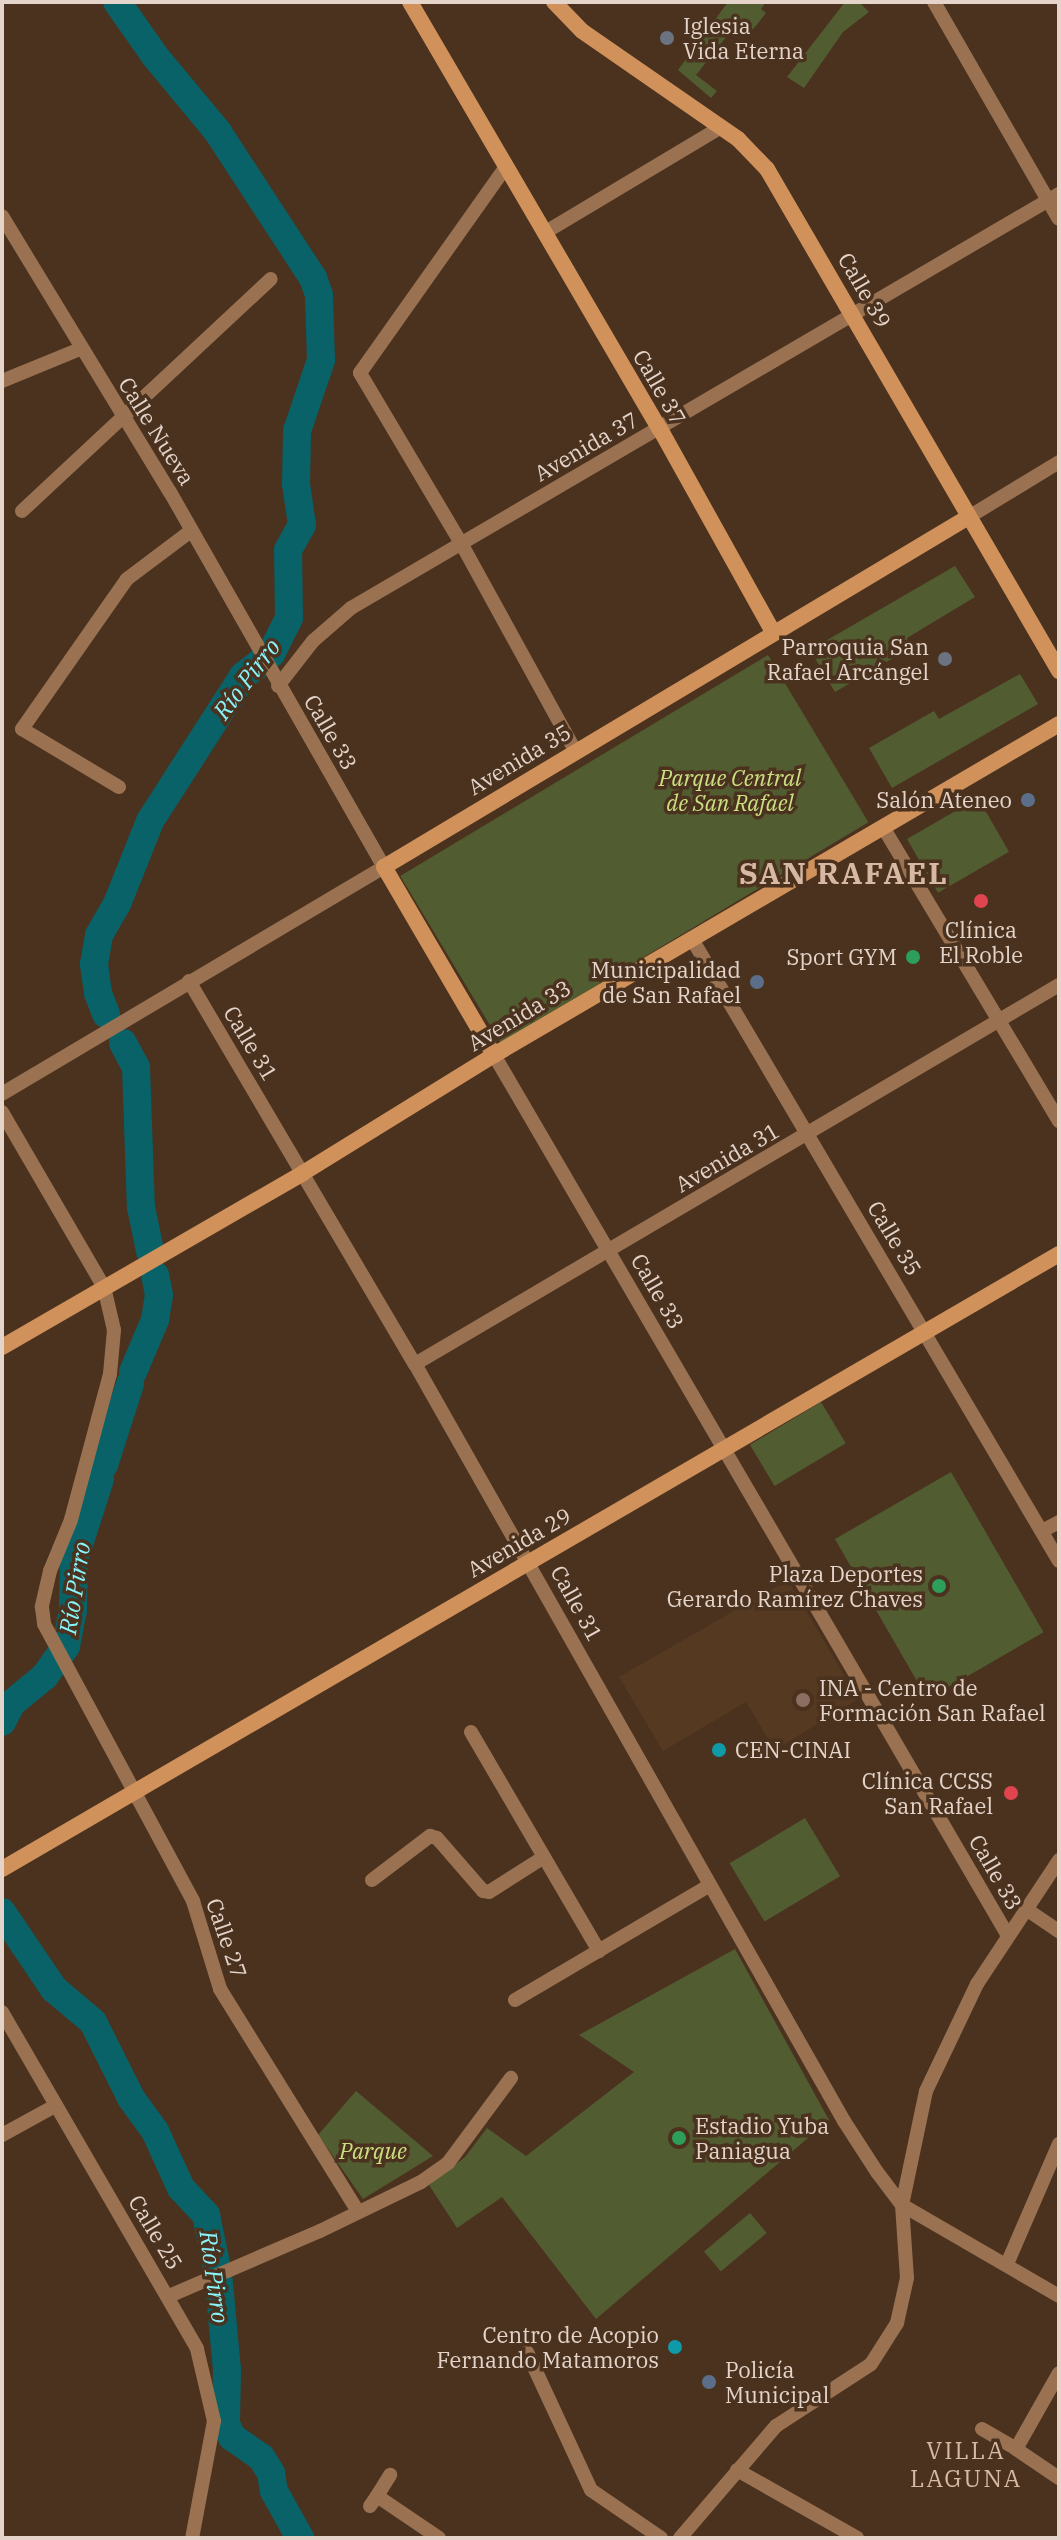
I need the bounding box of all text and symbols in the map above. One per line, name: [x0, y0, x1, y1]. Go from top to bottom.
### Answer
place label: Iglesia Vida Eterna: [683, 12, 804, 64]
marker: Iglesia Vida Eterna: [658, 29, 676, 47]
street label: Calle 39: [833, 248, 897, 332]
street label: Calle 37: [628, 345, 692, 429]
street label: Calle Nueva: [113, 372, 201, 490]
street label: Avenida 37: [529, 406, 643, 486]
water label: Río Pirro: [207, 633, 287, 725]
place label: Parroquia San Rafael Arcángel: [767, 633, 929, 684]
marker: Parroquia San Rafael Arcángel: [936, 650, 954, 668]
street label: Calle 33: [299, 690, 363, 774]
street label: Avenida 35: [463, 718, 575, 800]
park label: Parque Central de San Rafael: [659, 764, 801, 816]
place label: Salón Ateneo: [876, 787, 1012, 813]
marker: Salón Ateneo: [1019, 791, 1037, 809]
district label: SAN RAFAEL: [739, 855, 949, 891]
marker: Clínica El Roble: [970, 890, 992, 912]
place label: Clínica El Roble: [939, 916, 1023, 968]
place label: Sport GYM: [787, 944, 897, 970]
marker: Sport GYM: [904, 948, 922, 966]
place label: Municipalidad de San Rafael: [591, 956, 741, 1008]
marker: Municipalidad de San Rafael: [748, 973, 766, 991]
street label: Avenida 33: [463, 974, 575, 1056]
street label: Calle 31: [218, 1001, 284, 1085]
street label: Avenida 31: [670, 1117, 784, 1197]
street label: Calle 35: [862, 1196, 928, 1280]
street label: Calle 33: [626, 1249, 690, 1333]
street label: Avenida 29: [462, 1502, 576, 1582]
water label: Río Pirro: [53, 1540, 97, 1636]
street label: Calle 31: [545, 1560, 609, 1646]
place label: Plaza Deportes Gerardo Ramírez Chaves: [667, 1560, 923, 1612]
marker: Plaza Deportes Gerardo Ramírez Chaves: [930, 1577, 948, 1595]
place label: INA - Centro de Formación San Rafael: [819, 1674, 1046, 1726]
marker: INA - Centro de Formación San Rafael: [794, 1691, 812, 1709]
place label: CEN-CINAI: [735, 1737, 851, 1763]
marker: CEN-CINAI: [710, 1741, 728, 1759]
place label: Clínica CCSS San Rafael: [862, 1767, 993, 1818]
marker: Clínica CCSS San Rafael: [1000, 1782, 1022, 1804]
street label: Calle 33: [964, 1830, 1028, 1914]
street label: Calle 27: [201, 1895, 253, 1981]
place label: Estadio Yuba Paniagua: [695, 2112, 829, 2164]
marker: Estadio Yuba Paniagua: [670, 2129, 688, 2147]
park label: Parque: [339, 2138, 407, 2164]
street label: Calle 25: [123, 2190, 189, 2274]
water label: Río Pirro: [193, 2229, 235, 2325]
place label: Centro de Acopio Fernando Matamoros: [437, 2321, 659, 2372]
marker: Centro de Acopio Fernando Matamoros: [666, 2338, 684, 2356]
place label: Policía Municipal: [725, 2356, 829, 2408]
marker: Policía Municipal: [700, 2373, 718, 2391]
district label: VILLA LAGUNA: [910, 2437, 1022, 2493]

